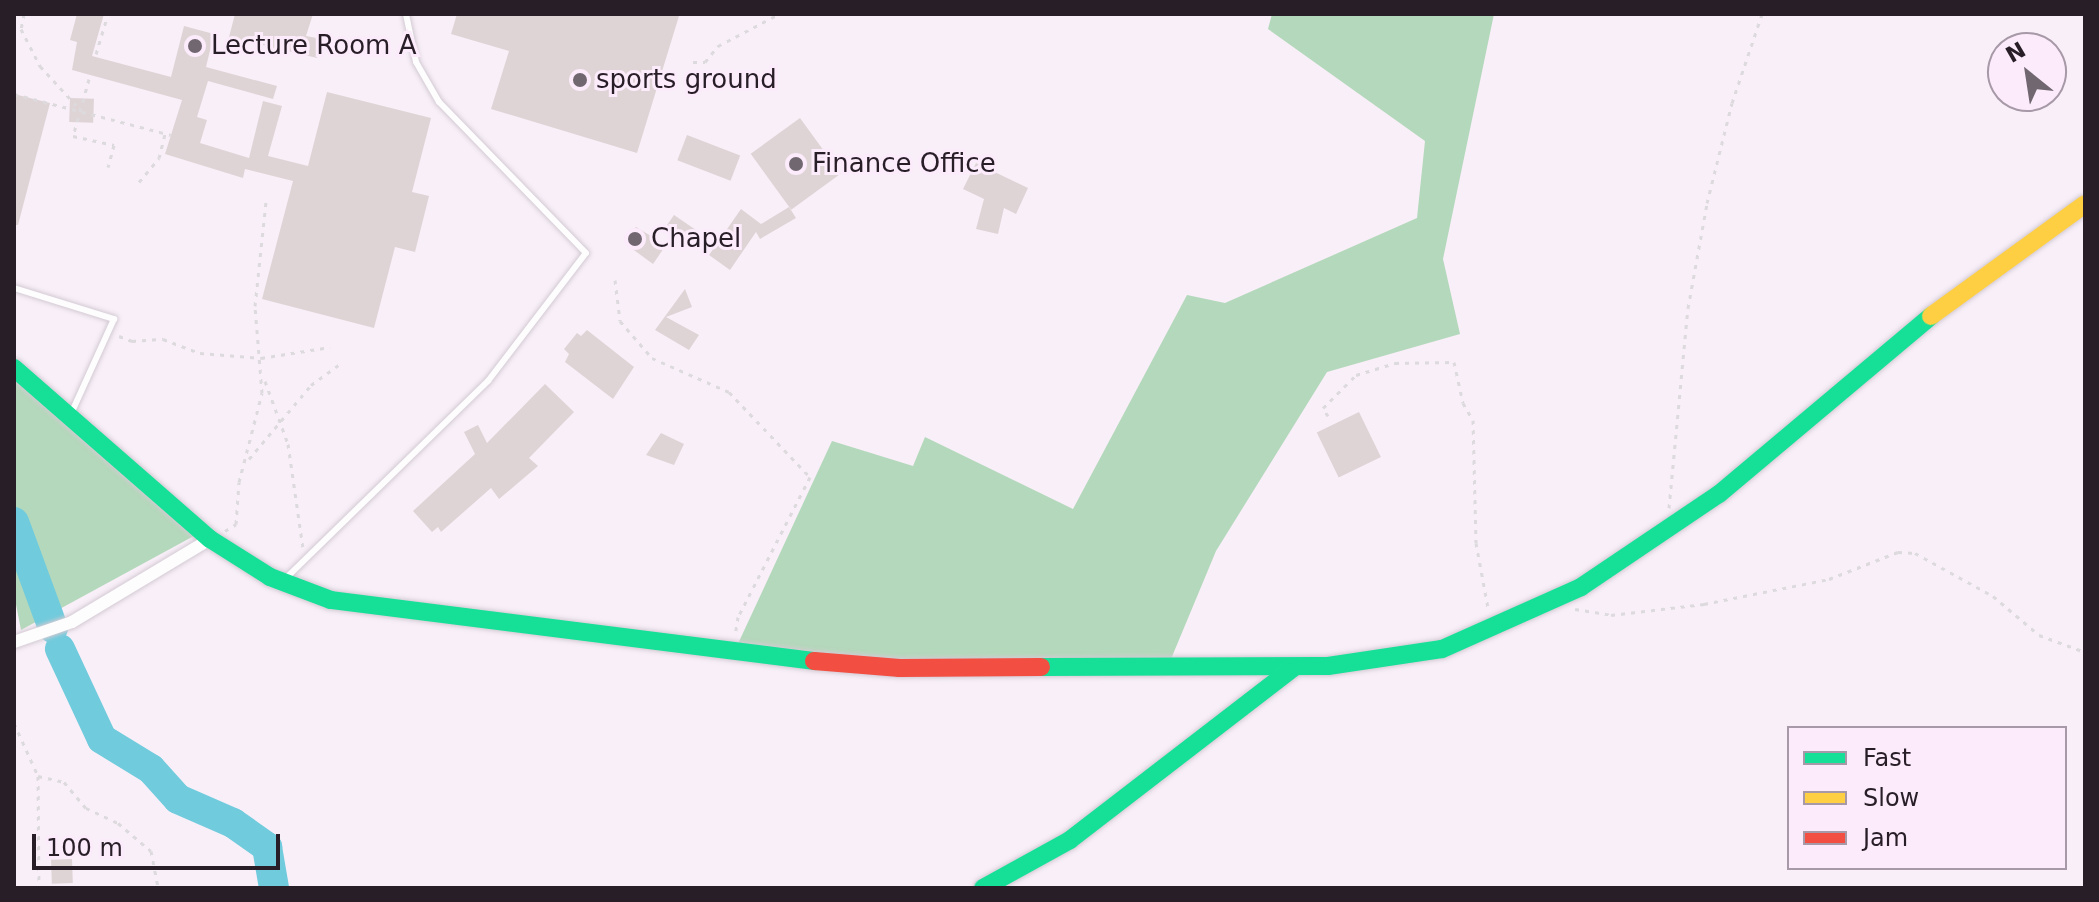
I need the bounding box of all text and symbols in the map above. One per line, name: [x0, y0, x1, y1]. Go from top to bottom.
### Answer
place label: Lecture Room A: [211, 30, 416, 62]
north arrow: [1987, 32, 2067, 112]
marker: Lecture Room A: [186, 37, 204, 55]
text: N: [2002, 37, 2030, 68]
place label: sports ground: [596, 64, 777, 96]
marker: sports ground: [571, 71, 589, 89]
place label: Finance Office: [812, 148, 996, 180]
marker: Finance Office: [787, 155, 805, 173]
place label: Chapel: [651, 223, 741, 255]
marker: Chapel: [626, 230, 644, 248]
legend: [1787, 726, 2067, 870]
text: Fast: [1863, 744, 1911, 772]
text: Slow: [1863, 784, 1919, 812]
scale bar: [36, 818, 284, 868]
text: Jam: [1863, 824, 1908, 852]
text: 100 m: [46, 834, 123, 862]

